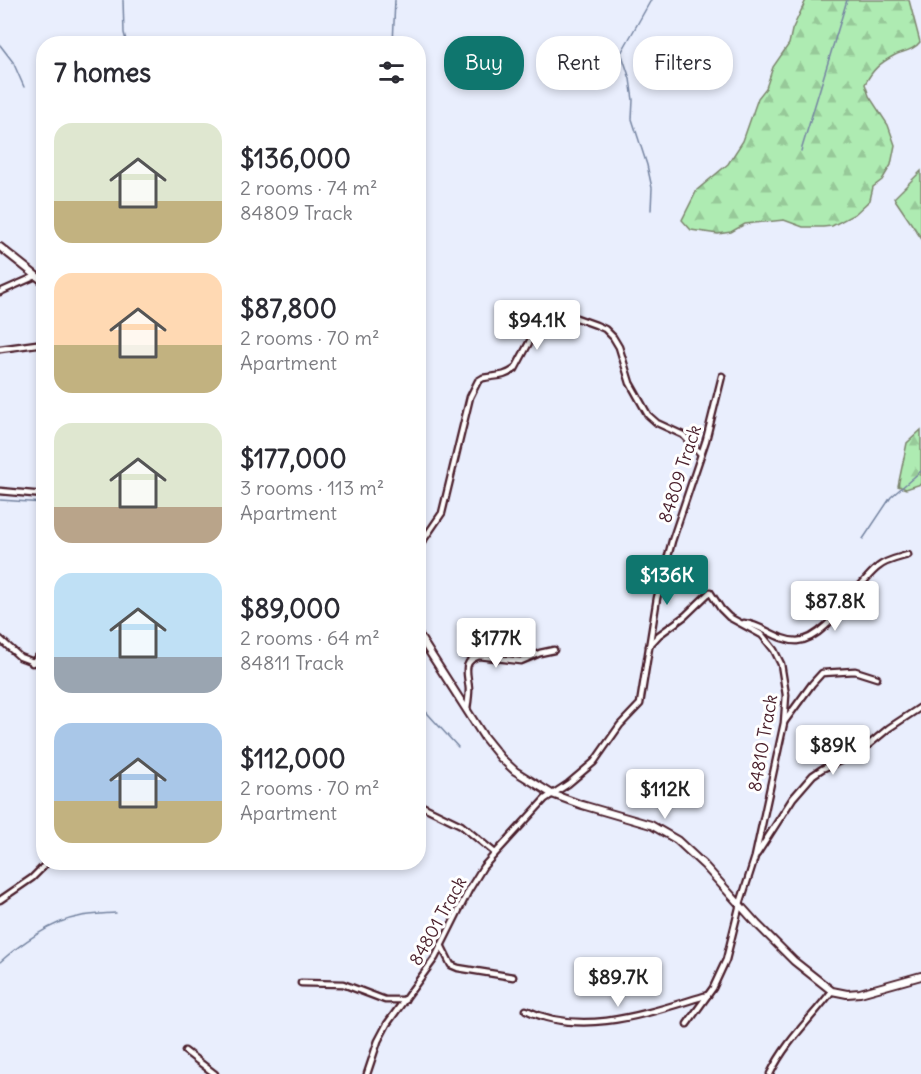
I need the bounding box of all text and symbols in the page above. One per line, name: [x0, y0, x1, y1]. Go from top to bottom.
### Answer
chip: Buy: [444, 36, 524, 90]
chip: Rent: [536, 36, 621, 90]
chip: Filters: [633, 36, 733, 90]
text: 7 homes: [54, 56, 151, 89]
icon: filters: [375, 56, 408, 89]
text: $136,000: [240, 142, 351, 175]
icon: home: [102, 147, 174, 219]
text: 2 rooms · 74 m²: [240, 175, 377, 200]
text: 84809 Track: [240, 200, 353, 225]
text: $87,800: [240, 292, 337, 325]
icon: home: [102, 297, 174, 369]
pin: $94.1K: [488, 300, 586, 351]
text: $94.1K: [508, 307, 566, 332]
text: 2 rooms · 70 m²: [240, 325, 380, 350]
text: Apartment: [240, 350, 337, 375]
street label: 84809 Track: [653, 422, 706, 526]
text: $177,000: [240, 442, 347, 475]
icon: home: [102, 447, 174, 519]
text: 3 rooms · 113 m²: [240, 475, 384, 500]
text: Apartment: [240, 500, 337, 525]
pin: $136K: [625, 555, 709, 606]
text: $136K: [640, 562, 694, 587]
pin: $87.8K: [786, 581, 884, 632]
text: $87.8K: [805, 588, 865, 613]
text: $89,000: [240, 592, 341, 625]
icon: home: [102, 597, 174, 669]
pin: $177K: [454, 618, 538, 669]
text: 2 rooms · 64 m²: [240, 625, 380, 650]
text: $177K: [471, 625, 521, 650]
text: 84811 Track: [240, 650, 344, 675]
street label: 84810 Track: [743, 693, 782, 793]
pin: $89K: [797, 725, 869, 776]
text: $89K: [810, 732, 856, 757]
text: $112,000: [240, 742, 346, 775]
icon: home: [102, 747, 174, 819]
pin: $112K: [623, 769, 707, 820]
text: 2 rooms · 70 m²: [240, 775, 380, 800]
text: $112K: [640, 776, 690, 801]
text: Apartment: [240, 800, 337, 825]
street label: 84801 Track: [404, 872, 471, 969]
pin: $89.7K: [569, 957, 667, 1008]
text: $89.7K: [588, 964, 648, 989]

